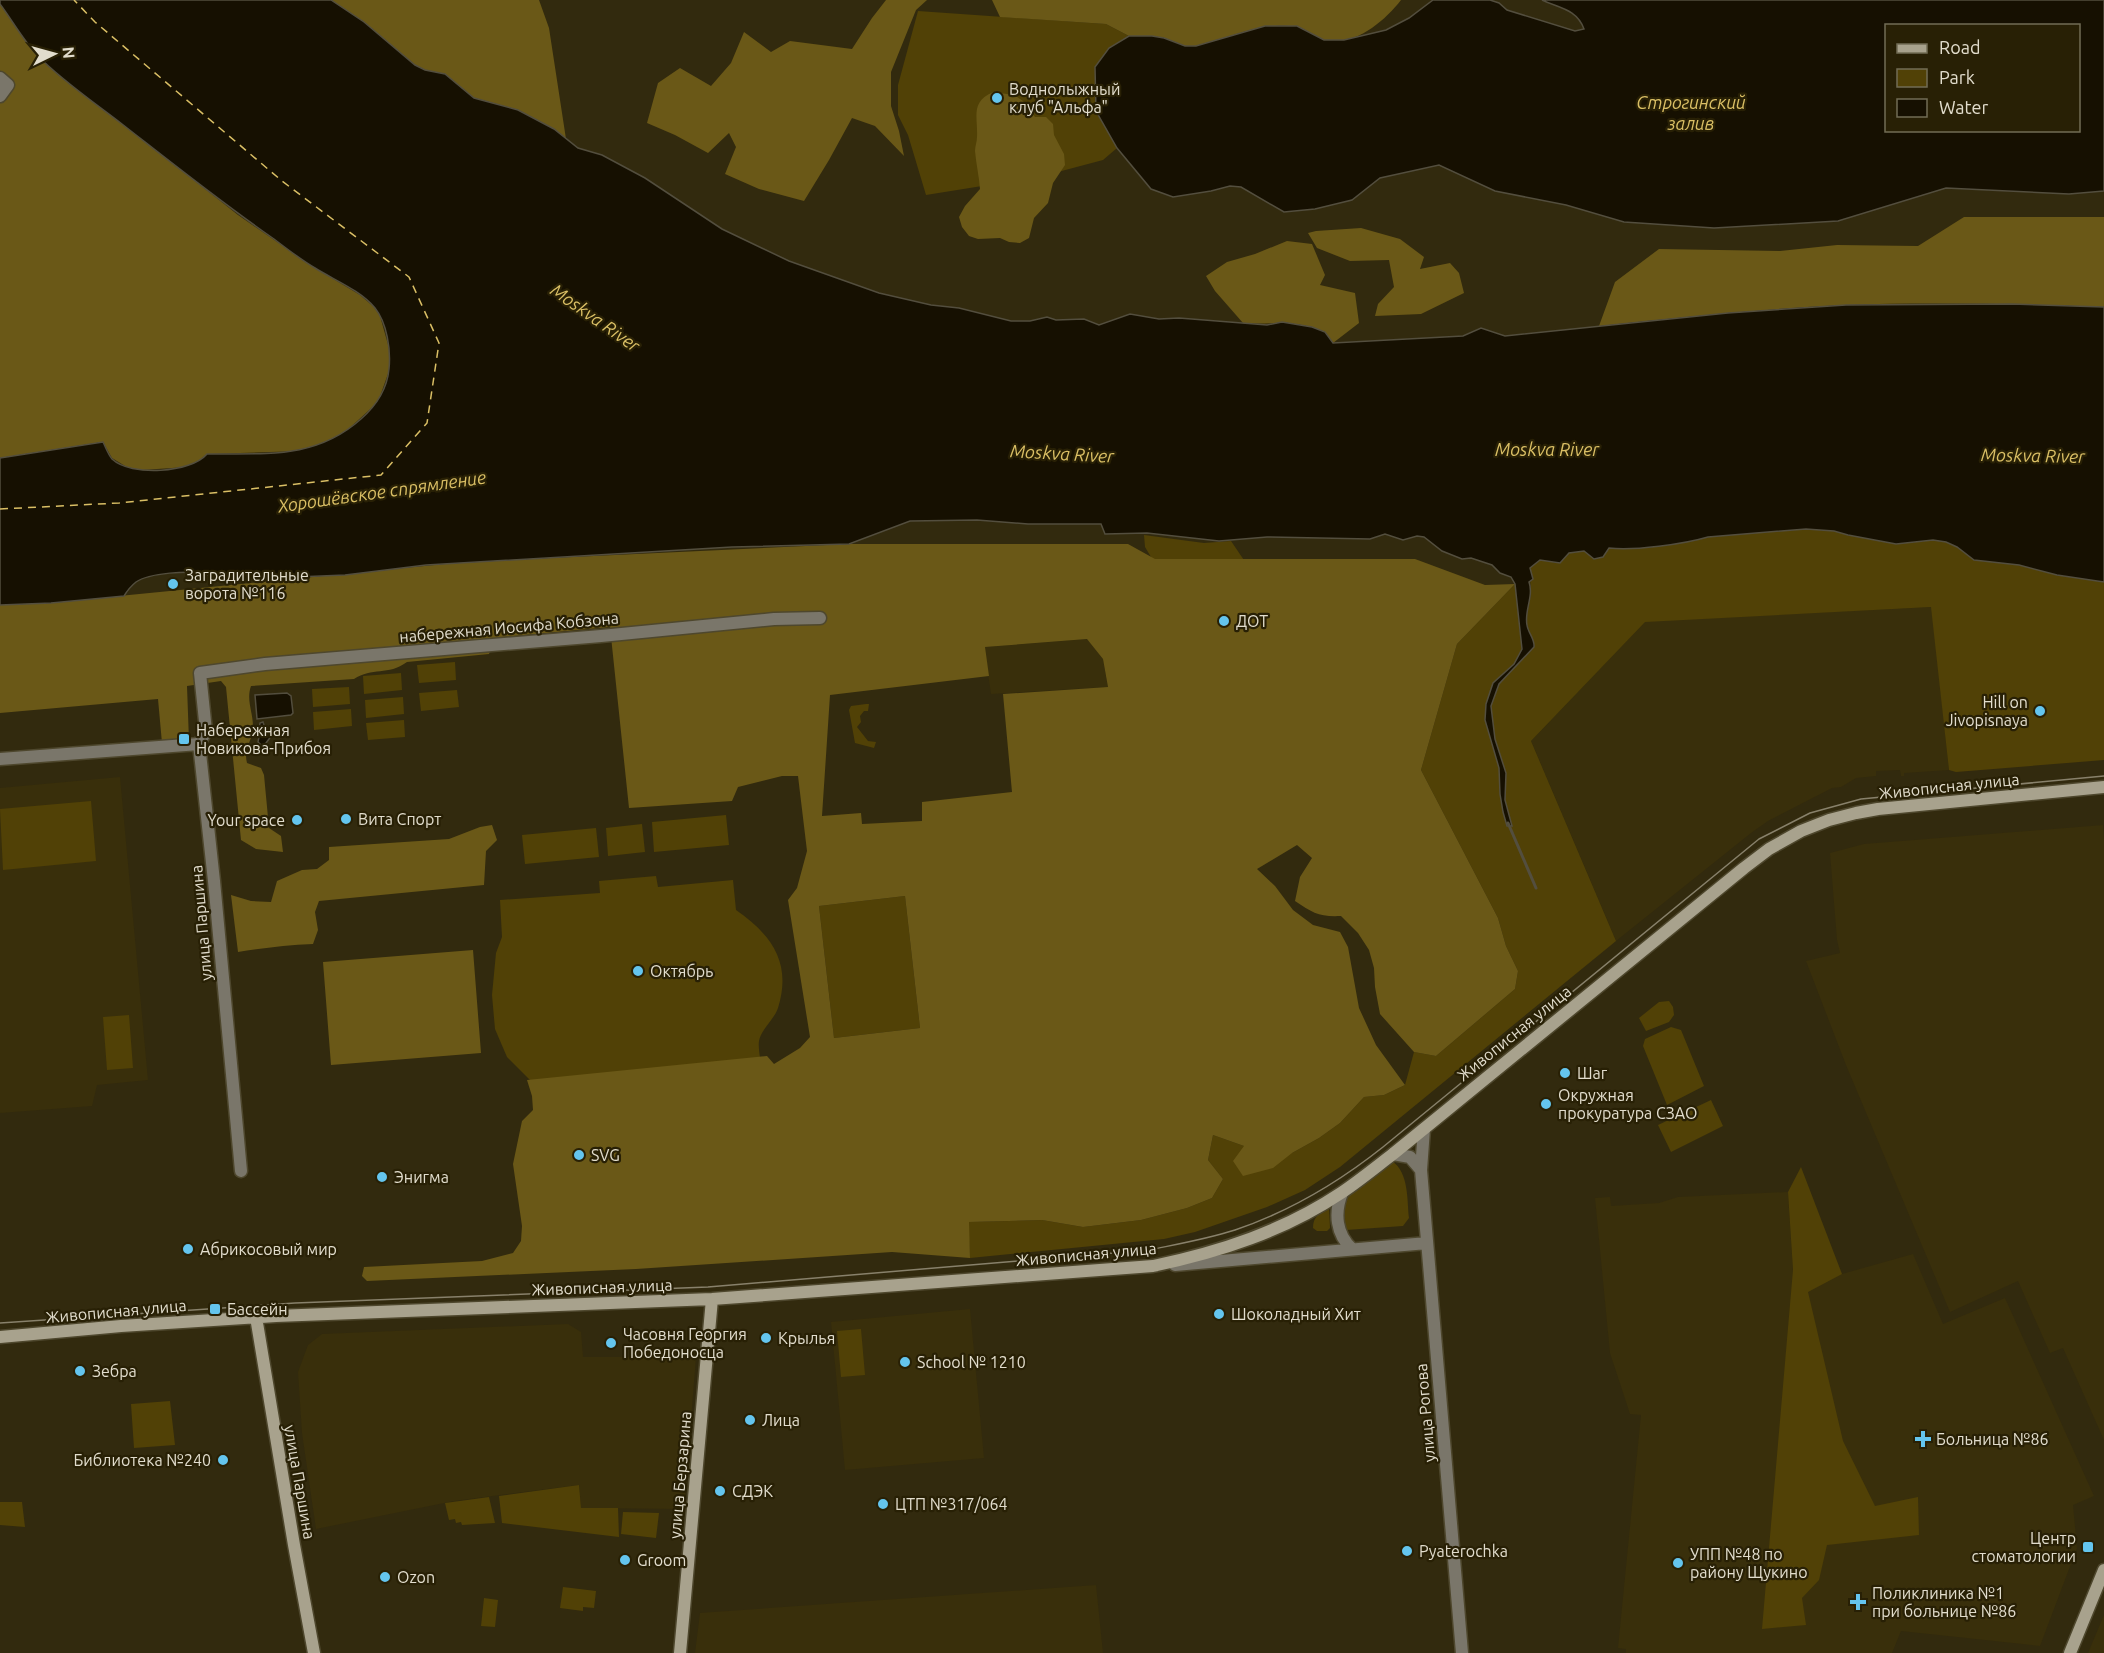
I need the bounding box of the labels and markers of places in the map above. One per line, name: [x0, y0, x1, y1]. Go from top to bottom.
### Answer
place label: Воднолыжный клуб "Альфа": [1009, 80, 1120, 116]
marker: Воднолыжный клуб "Альфа": [990, 91, 1004, 105]
place label: Заградительные ворота №116: [185, 566, 309, 602]
marker: Заградительные ворота №116: [166, 577, 180, 591]
place label: ДОТ: [1236, 612, 1268, 630]
marker: ДОТ: [1217, 614, 1231, 628]
place label: Hill on Jivopisnaya: [1946, 693, 2028, 729]
marker: Hill on Jivopisnaya: [2033, 704, 2047, 718]
place label: Набережная Новикова-Прибоя: [196, 721, 331, 757]
marker: Набережная Новикова-Прибоя: [177, 732, 191, 746]
place label: Вита Спорт: [358, 810, 441, 828]
place label: Your space: [207, 811, 285, 829]
marker: Вита Спорт: [339, 812, 353, 826]
marker: Your space: [290, 813, 304, 827]
place label: Октябрь: [650, 962, 713, 980]
marker: Октябрь: [631, 964, 645, 978]
place label: Шаг: [1577, 1064, 1608, 1082]
marker: Шаг: [1558, 1066, 1572, 1080]
place label: Окружная прокуратура СЗАО: [1558, 1086, 1697, 1122]
marker: Окружная прокуратура СЗАО: [1539, 1097, 1553, 1111]
place label: SVG: [591, 1146, 620, 1164]
marker: SVG: [572, 1148, 586, 1162]
place label: Энигма: [394, 1168, 449, 1186]
marker: Энигма: [375, 1170, 389, 1184]
place label: Абрикосовый мир: [200, 1240, 337, 1258]
marker: Абрикосовый мир: [181, 1242, 195, 1256]
place label: Бассейн: [227, 1300, 288, 1318]
marker: Бассейн: [208, 1302, 222, 1316]
place label: Шоколадный Хит: [1231, 1305, 1361, 1323]
marker: Шоколадный Хит: [1212, 1307, 1226, 1321]
place label: Часовня Георгия Победоносца: [623, 1325, 747, 1361]
place label: Крылья: [778, 1329, 835, 1347]
marker: Крылья: [759, 1331, 773, 1345]
marker: Часовня Георгия Победоносца: [604, 1336, 618, 1350]
place label: School № 1210: [917, 1353, 1026, 1371]
marker: School № 1210: [898, 1355, 912, 1369]
place label: Зебра: [92, 1362, 137, 1380]
marker: Зебра: [73, 1364, 87, 1378]
place label: Лица: [762, 1411, 800, 1429]
marker: Лица: [743, 1413, 757, 1427]
marker: Больница №86: [1914, 1430, 1932, 1448]
place label: Больница №86: [1936, 1430, 2049, 1448]
place label: Библиотека №240: [73, 1451, 211, 1469]
marker: Библиотека №240: [216, 1453, 230, 1467]
place label: СДЭК: [732, 1482, 773, 1500]
marker: СДЭК: [713, 1484, 727, 1498]
place label: ЦТП №317/064: [895, 1495, 1007, 1513]
marker: ЦТП №317/064: [876, 1497, 890, 1511]
place label: Центр стоматологии: [1971, 1529, 2076, 1565]
marker: Центр стоматологии: [2081, 1540, 2095, 1554]
place label: Pyaterochka: [1419, 1542, 1508, 1560]
marker: Pyaterochka: [1400, 1544, 1414, 1558]
place label: УПП №48 по району Щукино: [1690, 1545, 1808, 1581]
place label: Groom: [637, 1551, 686, 1569]
marker: Groom: [618, 1553, 632, 1567]
marker: УПП №48 по району Щукино: [1671, 1556, 1685, 1570]
place label: Ozon: [397, 1568, 435, 1586]
marker: Ozon: [378, 1570, 392, 1584]
place label: Поликлиника №1 при больнице №86: [1872, 1584, 2016, 1620]
marker: Поликлиника №1 при больнице №86: [1849, 1593, 1867, 1611]

